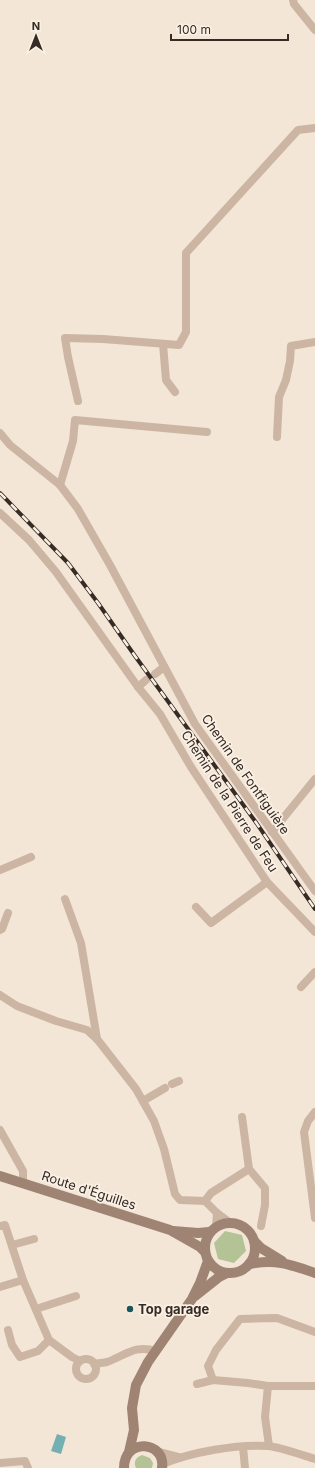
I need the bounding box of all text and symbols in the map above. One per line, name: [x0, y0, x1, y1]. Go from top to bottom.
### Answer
north arrow: [16, 16, 56, 56]
scale bar: [171, 16, 288, 42]
text: N: [32, 19, 40, 33]
text: 100 m: [177, 22, 211, 37]
street label: Chemin de Fontfiguière: [198, 711, 294, 837]
street label: Chemin de la Pierre de Feu: [178, 727, 282, 875]
street label: Route d'Éguilles: [40, 1167, 138, 1213]
place label: Top garage: [138, 1301, 210, 1317]
marker: Top garage: [125, 1304, 135, 1314]

